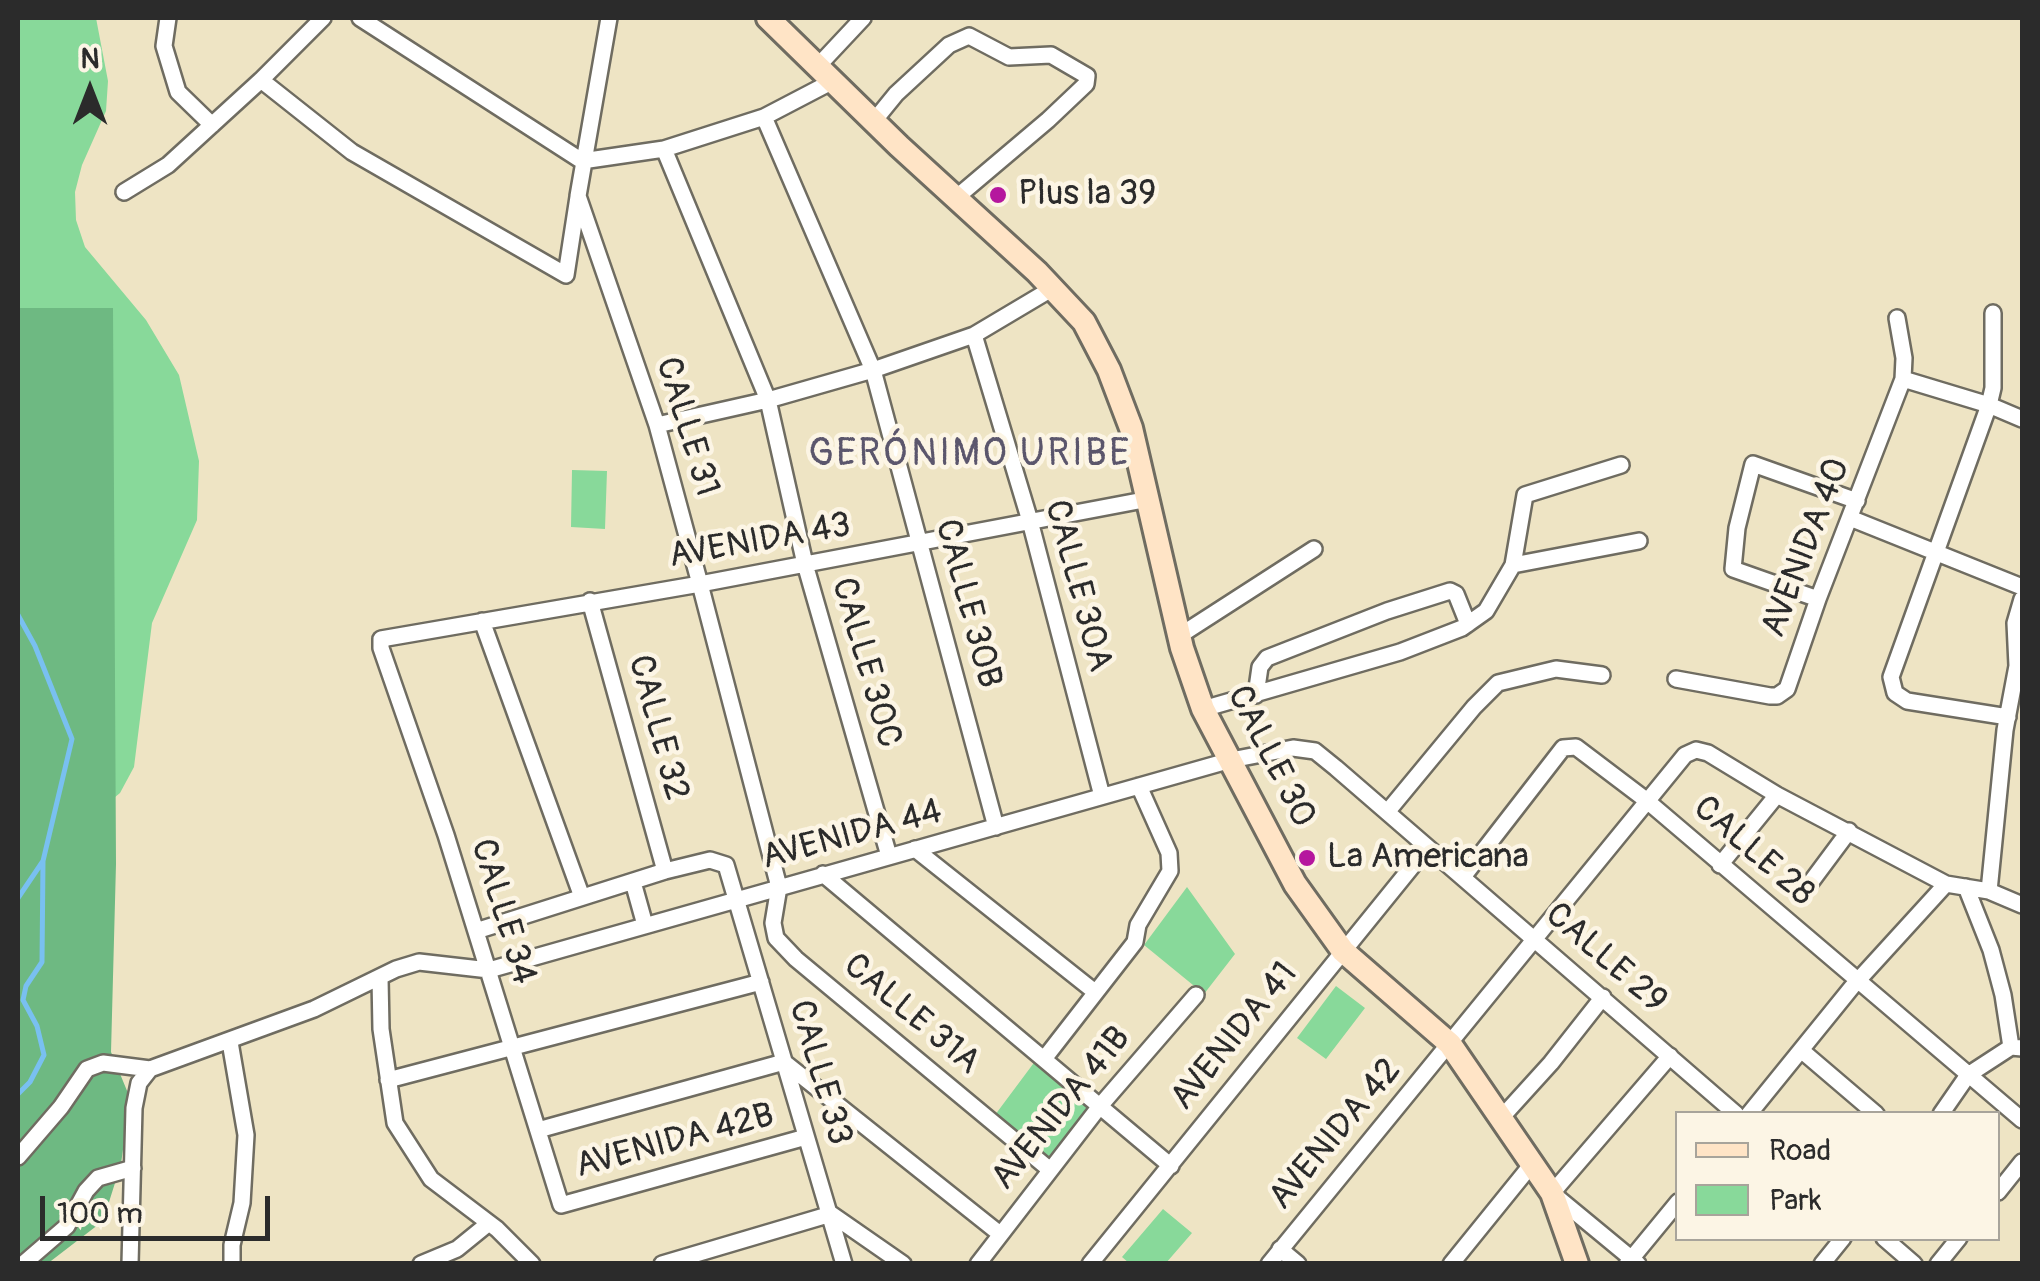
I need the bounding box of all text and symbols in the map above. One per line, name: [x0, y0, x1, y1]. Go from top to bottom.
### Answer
north arrow: [40, 40, 140, 140]
text: N: [81, 42, 99, 77]
place label: Plus la 39: [1018, 174, 1156, 216]
marker: Plus la 39: [987, 184, 1009, 206]
street label: CALLE 31: [645, 353, 727, 501]
district label: GERÓNIMO URIBE: [809, 432, 1131, 478]
street label: AVENIDA 40: [1754, 453, 1860, 643]
street label: CALLE 30A: [1034, 496, 1120, 676]
street label: AVENIDA 43: [666, 505, 854, 579]
street label: CALLE 30B: [924, 515, 1010, 693]
street label: CALLE 30C: [821, 573, 909, 753]
street label: CALLE 32: [617, 651, 697, 805]
street label: CALLE 30: [1217, 679, 1323, 835]
street label: CALLE 28: [1684, 788, 1822, 916]
street label: AVENIDA 44: [757, 792, 947, 880]
street label: CALLE 34: [460, 834, 544, 990]
place label: La Americana: [1327, 837, 1529, 879]
marker: La Americana: [1296, 847, 1318, 869]
street label: CALLE 29: [1536, 895, 1674, 1023]
street label: CALLE 31A: [834, 946, 988, 1084]
street label: AVENIDA 41: [1163, 955, 1307, 1119]
street label: CALLE 33: [778, 996, 860, 1150]
street label: AVENIDA 41B: [983, 1019, 1141, 1199]
street label: AVENIDA 42: [1261, 1051, 1411, 1219]
street label: AVENIDA 42B: [571, 1095, 779, 1189]
legend: [1675, 1111, 2000, 1241]
text: Road: [1769, 1132, 1831, 1169]
scale bar: [45, 1176, 275, 1238]
text: Park: [1769, 1182, 1822, 1219]
text: 100 m: [57, 1195, 143, 1232]

